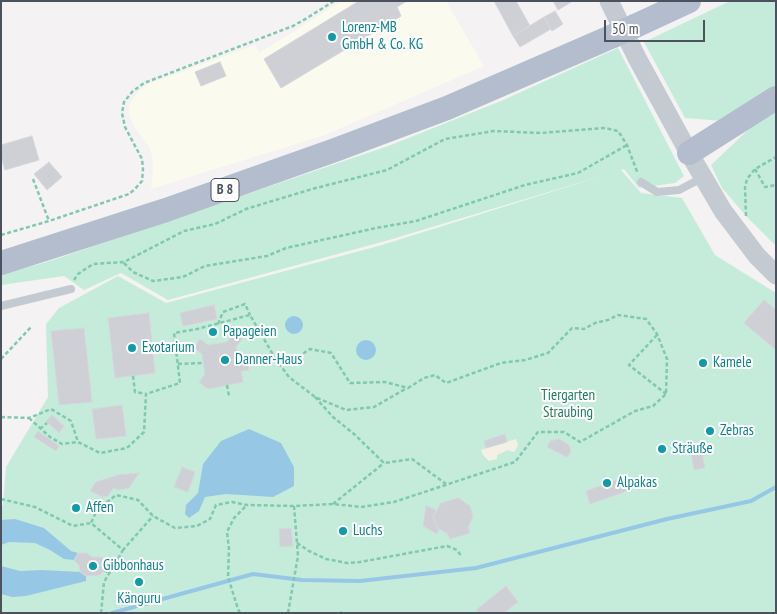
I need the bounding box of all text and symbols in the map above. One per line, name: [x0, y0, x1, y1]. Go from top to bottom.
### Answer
scale bar: [607, 10, 708, 42]
place label: Lorenz-MB GmbH & Co. KG: [342, 19, 423, 54]
text: 50 m: [612, 19, 638, 38]
marker: Lorenz-MB GmbH & Co. KG: [326, 31, 338, 43]
road number: B 8: [211, 178, 239, 202]
place label: Papageien: [223, 323, 277, 341]
marker: Papageien: [207, 326, 219, 338]
place label: Exotarium: [142, 339, 195, 357]
marker: Exotarium: [126, 342, 138, 354]
place label: Danner-Haus: [235, 351, 302, 369]
marker: Danner-Haus: [219, 354, 231, 366]
place label: Kamele: [713, 354, 752, 372]
marker: Kamele: [697, 357, 709, 369]
park label: Tiergarten Straubing: [541, 387, 595, 422]
place label: Zebras: [720, 422, 754, 440]
marker: Zebras: [704, 425, 716, 437]
place label: Sträuße: [672, 440, 713, 458]
marker: Sträuße: [656, 443, 668, 455]
place label: Alpakas: [617, 474, 657, 492]
marker: Alpakas: [601, 477, 613, 489]
place label: Affen: [86, 499, 113, 517]
marker: Affen: [70, 502, 82, 514]
place label: Luchs: [353, 522, 383, 540]
marker: Luchs: [337, 525, 349, 537]
place label: Gibbonhaus: [103, 557, 164, 575]
marker: Gibbonhaus: [87, 560, 99, 572]
marker: Känguru: [133, 576, 145, 588]
place label: Känguru: [117, 590, 161, 608]

